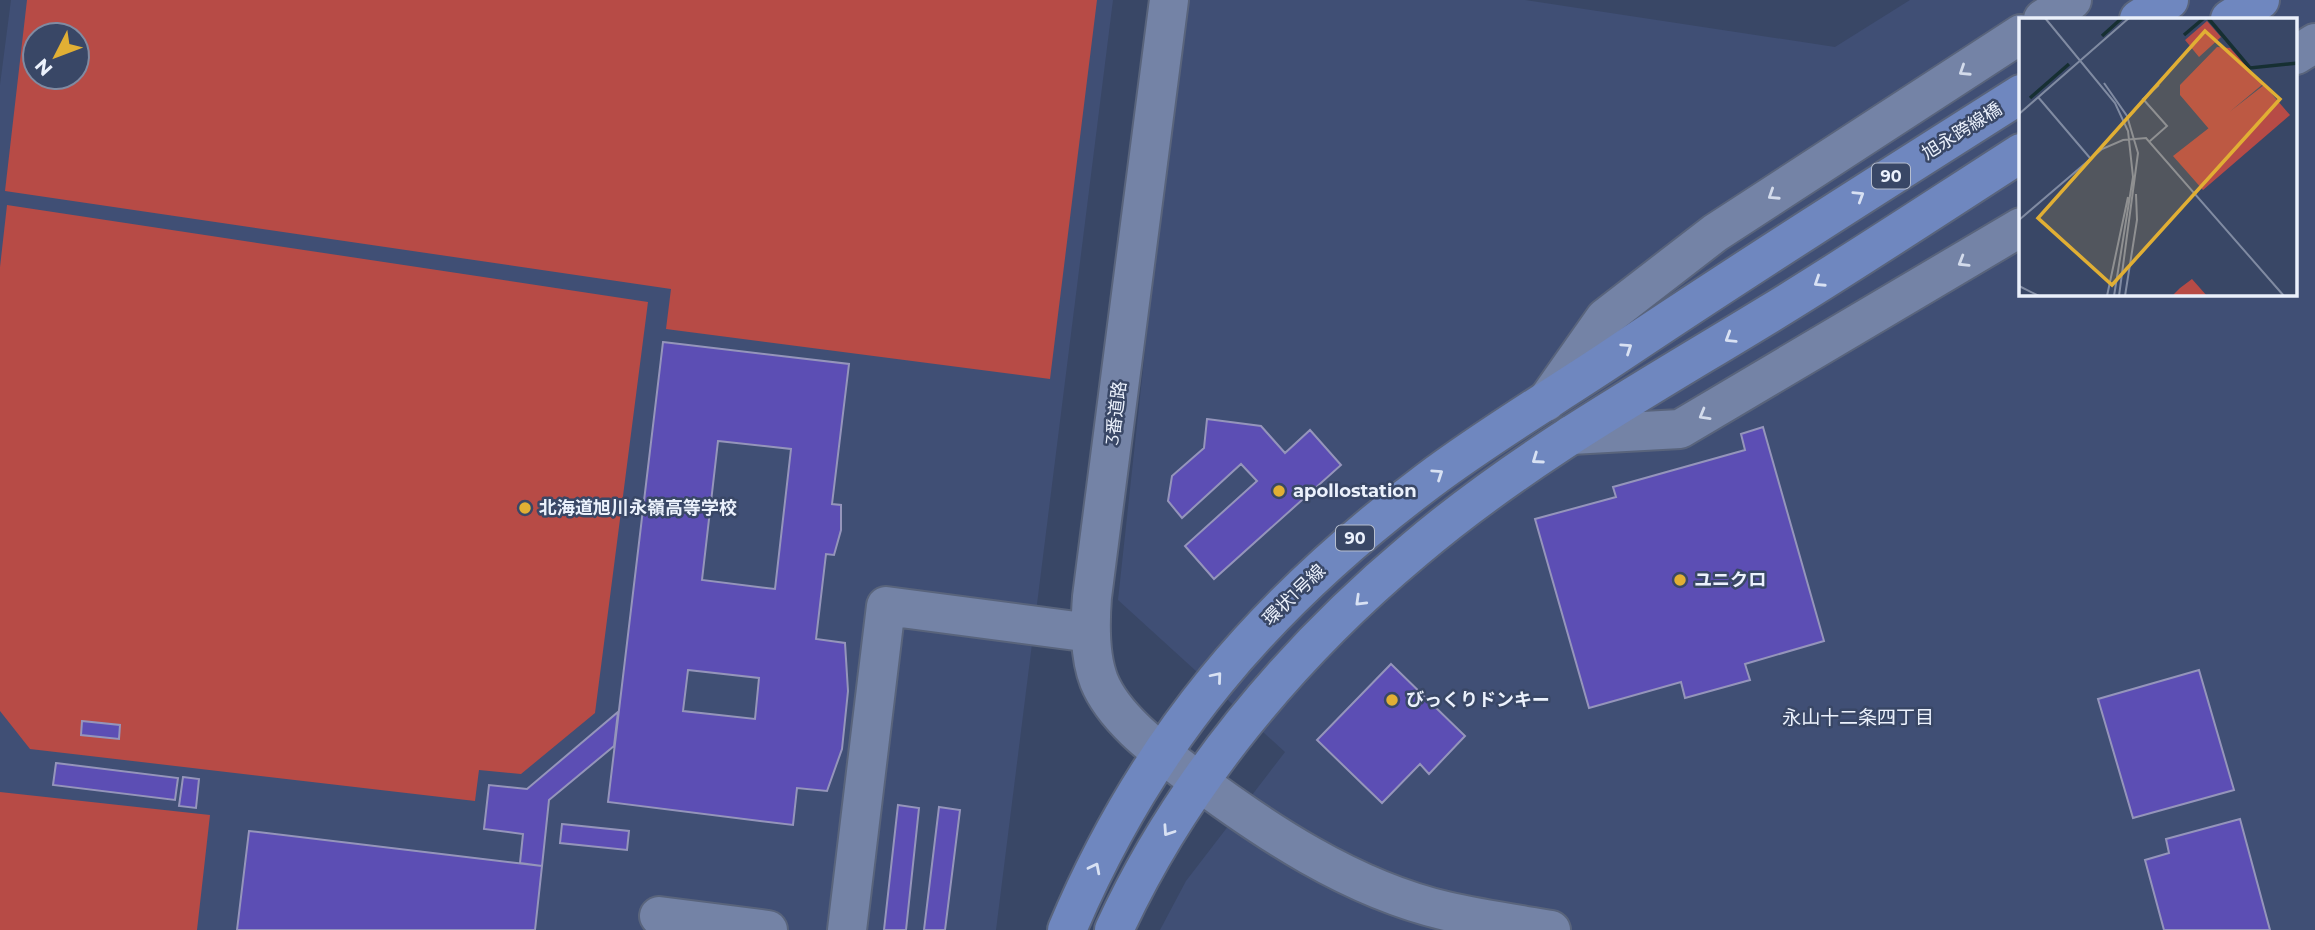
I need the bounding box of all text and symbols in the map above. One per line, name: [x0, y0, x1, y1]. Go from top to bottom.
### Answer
inset map: [2019, 18, 2298, 296]
north arrow: [21, 21, 91, 91]
text: N: [30, 54, 57, 80]
one-way arrow: [1959, 63, 1972, 75]
street label: 旭永跨線橋: [1918, 98, 2006, 164]
road number: 90: [1872, 164, 1910, 188]
one-way arrow: [1768, 187, 1781, 200]
one-way arrow: [1852, 192, 1865, 205]
one-way arrow: [1957, 254, 1970, 267]
one-way arrow: [1814, 274, 1827, 287]
one-way arrow: [1724, 330, 1737, 343]
one-way arrow: [1620, 343, 1633, 356]
street label: 3番道路: [1101, 380, 1131, 446]
one-way arrow: [1698, 407, 1711, 420]
one-way arrow: [1532, 451, 1545, 463]
one-way arrow: [1430, 470, 1443, 482]
place label: apollostation: [1293, 480, 1417, 502]
marker: apollostation: [1271, 483, 1287, 499]
place label: 北海道旭川永嶺高等学校: [539, 497, 737, 519]
marker: 北海道旭川永嶺高等学校: [517, 500, 533, 516]
road number: 90: [1336, 526, 1374, 551]
street label: 環状1号線: [1258, 560, 1330, 630]
place label: ユニクロ: [1694, 569, 1766, 591]
marker: ユニクロ: [1672, 572, 1688, 588]
one-way arrow: [1355, 592, 1368, 605]
one-way arrow: [1209, 672, 1221, 685]
place label: びっくりドンキー: [1406, 689, 1550, 711]
marker: びっくりドンキー: [1384, 692, 1400, 708]
district label: 永山十二条四丁目: [1782, 706, 1934, 729]
one-way arrow: [1163, 824, 1176, 837]
one-way arrow: [1087, 863, 1101, 875]

